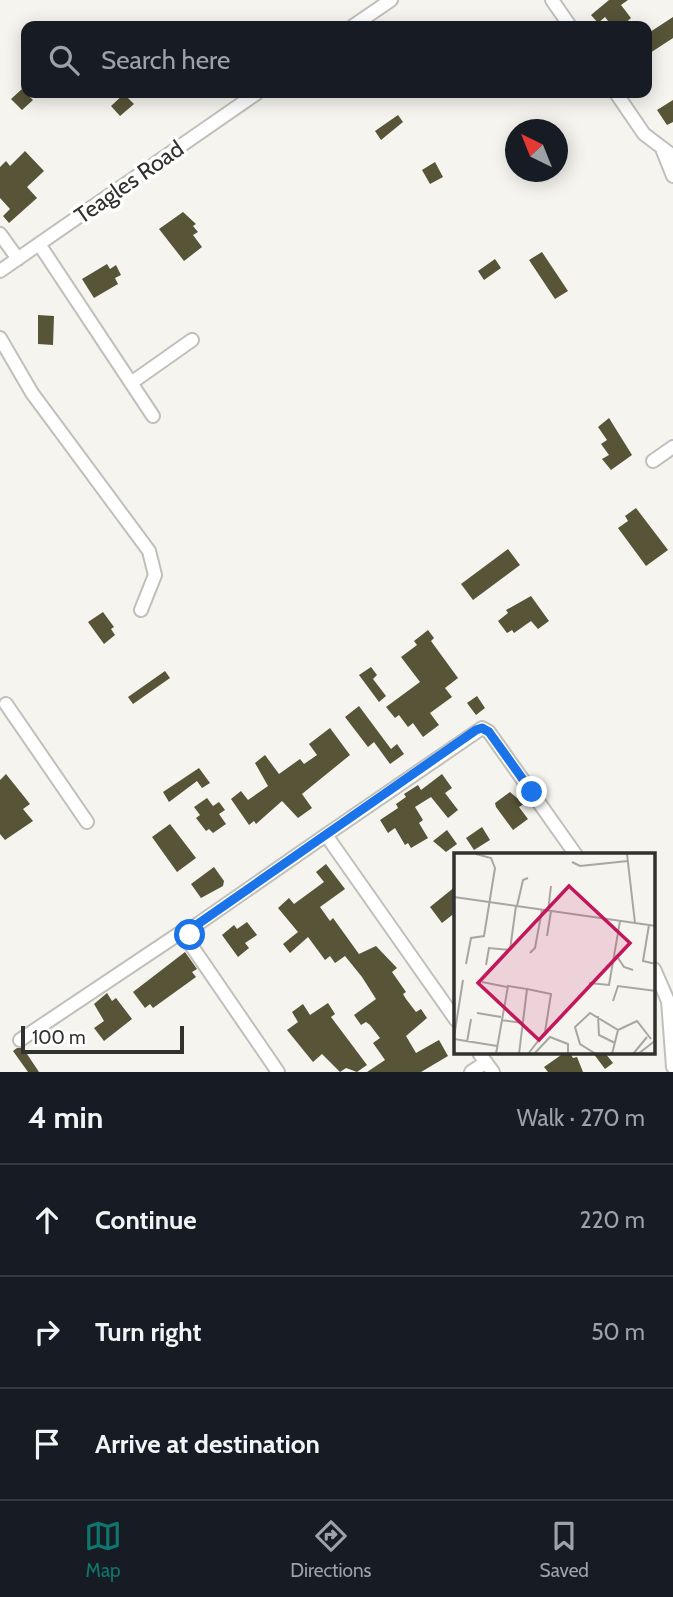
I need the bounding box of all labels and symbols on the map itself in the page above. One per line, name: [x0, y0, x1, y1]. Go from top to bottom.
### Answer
north arrow: [505, 119, 568, 182]
street label: Teagles Road: [69, 134, 189, 230]
route end: [516, 776, 547, 807]
inset map: [454, 853, 656, 1054]
route start: [174, 919, 205, 950]
scale bar: [21, 1023, 184, 1055]

